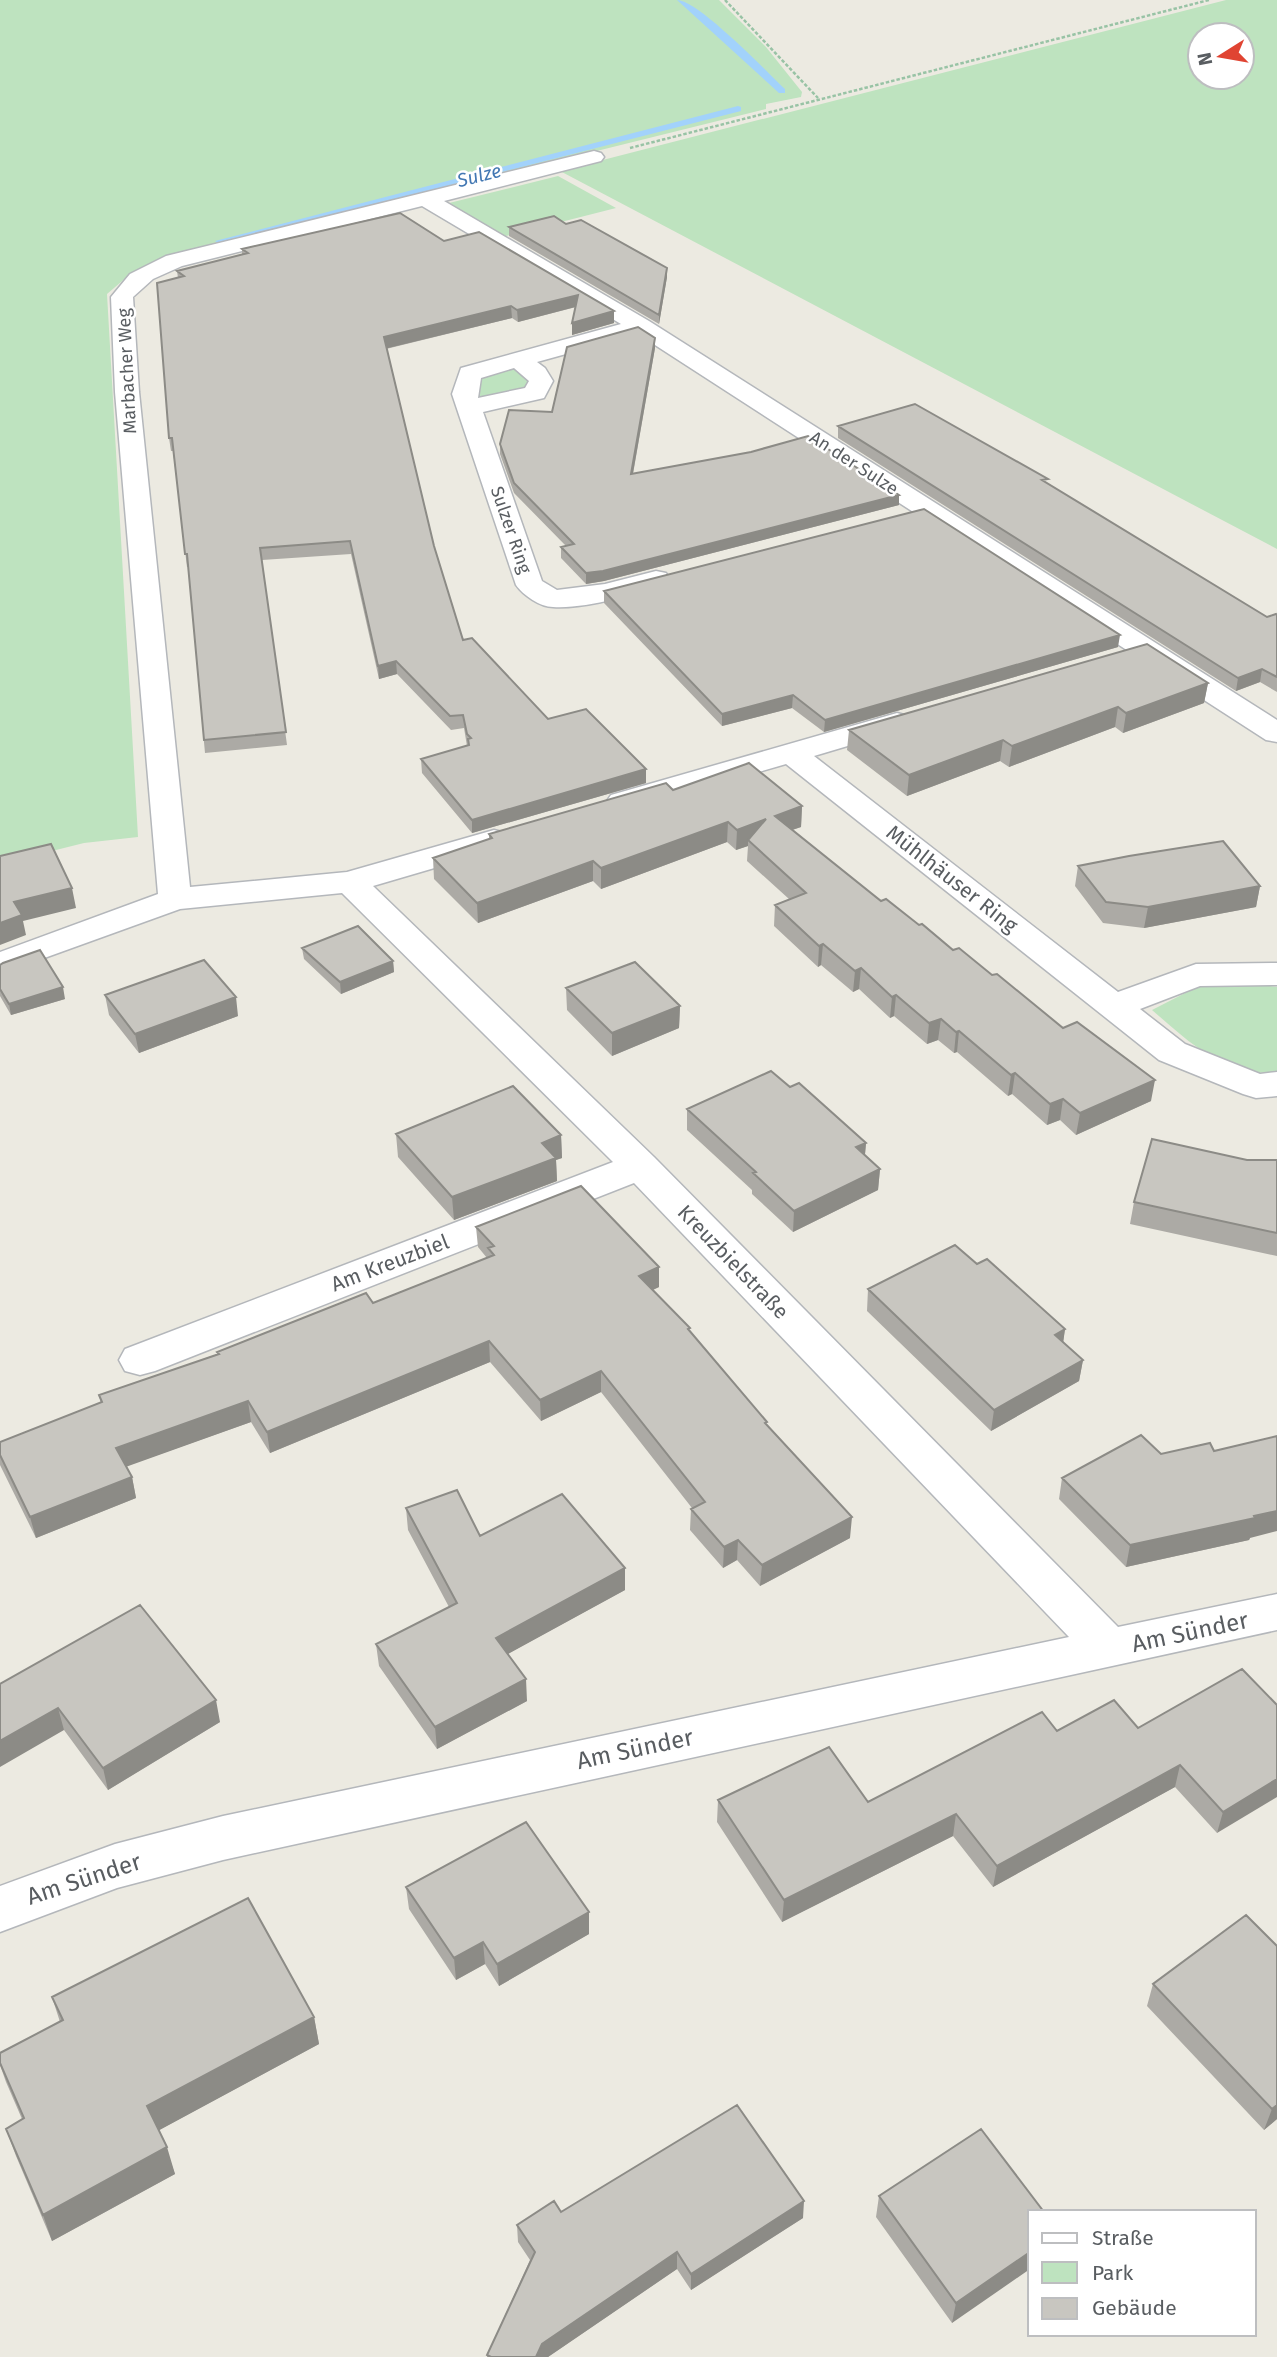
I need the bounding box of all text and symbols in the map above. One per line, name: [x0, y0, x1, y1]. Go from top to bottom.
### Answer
north arrow: [1186, 21, 1256, 91]
text: N: [1192, 51, 1217, 68]
water label: Sulze: [454, 159, 504, 192]
street label: Marbacher Weg: [113, 307, 141, 434]
street label: An der Sulze: [806, 426, 902, 500]
street label: Sulzer Ring: [486, 483, 536, 577]
street label: Mühlhäuser Ring: [881, 820, 1023, 938]
street label: Kreuzbielstraße: [672, 1199, 794, 1325]
street label: Am Kreuzbiel: [327, 1229, 453, 1297]
street label: Am Sünder: [1129, 1606, 1252, 1658]
street label: Am Sünder: [574, 1723, 697, 1775]
street label: Am Sünder: [23, 1847, 145, 1911]
legend: [1028, 2210, 1256, 2336]
text: Straße: [1092, 2225, 1154, 2251]
text: Park: [1092, 2260, 1134, 2286]
text: Gebäude: [1092, 2295, 1177, 2321]

